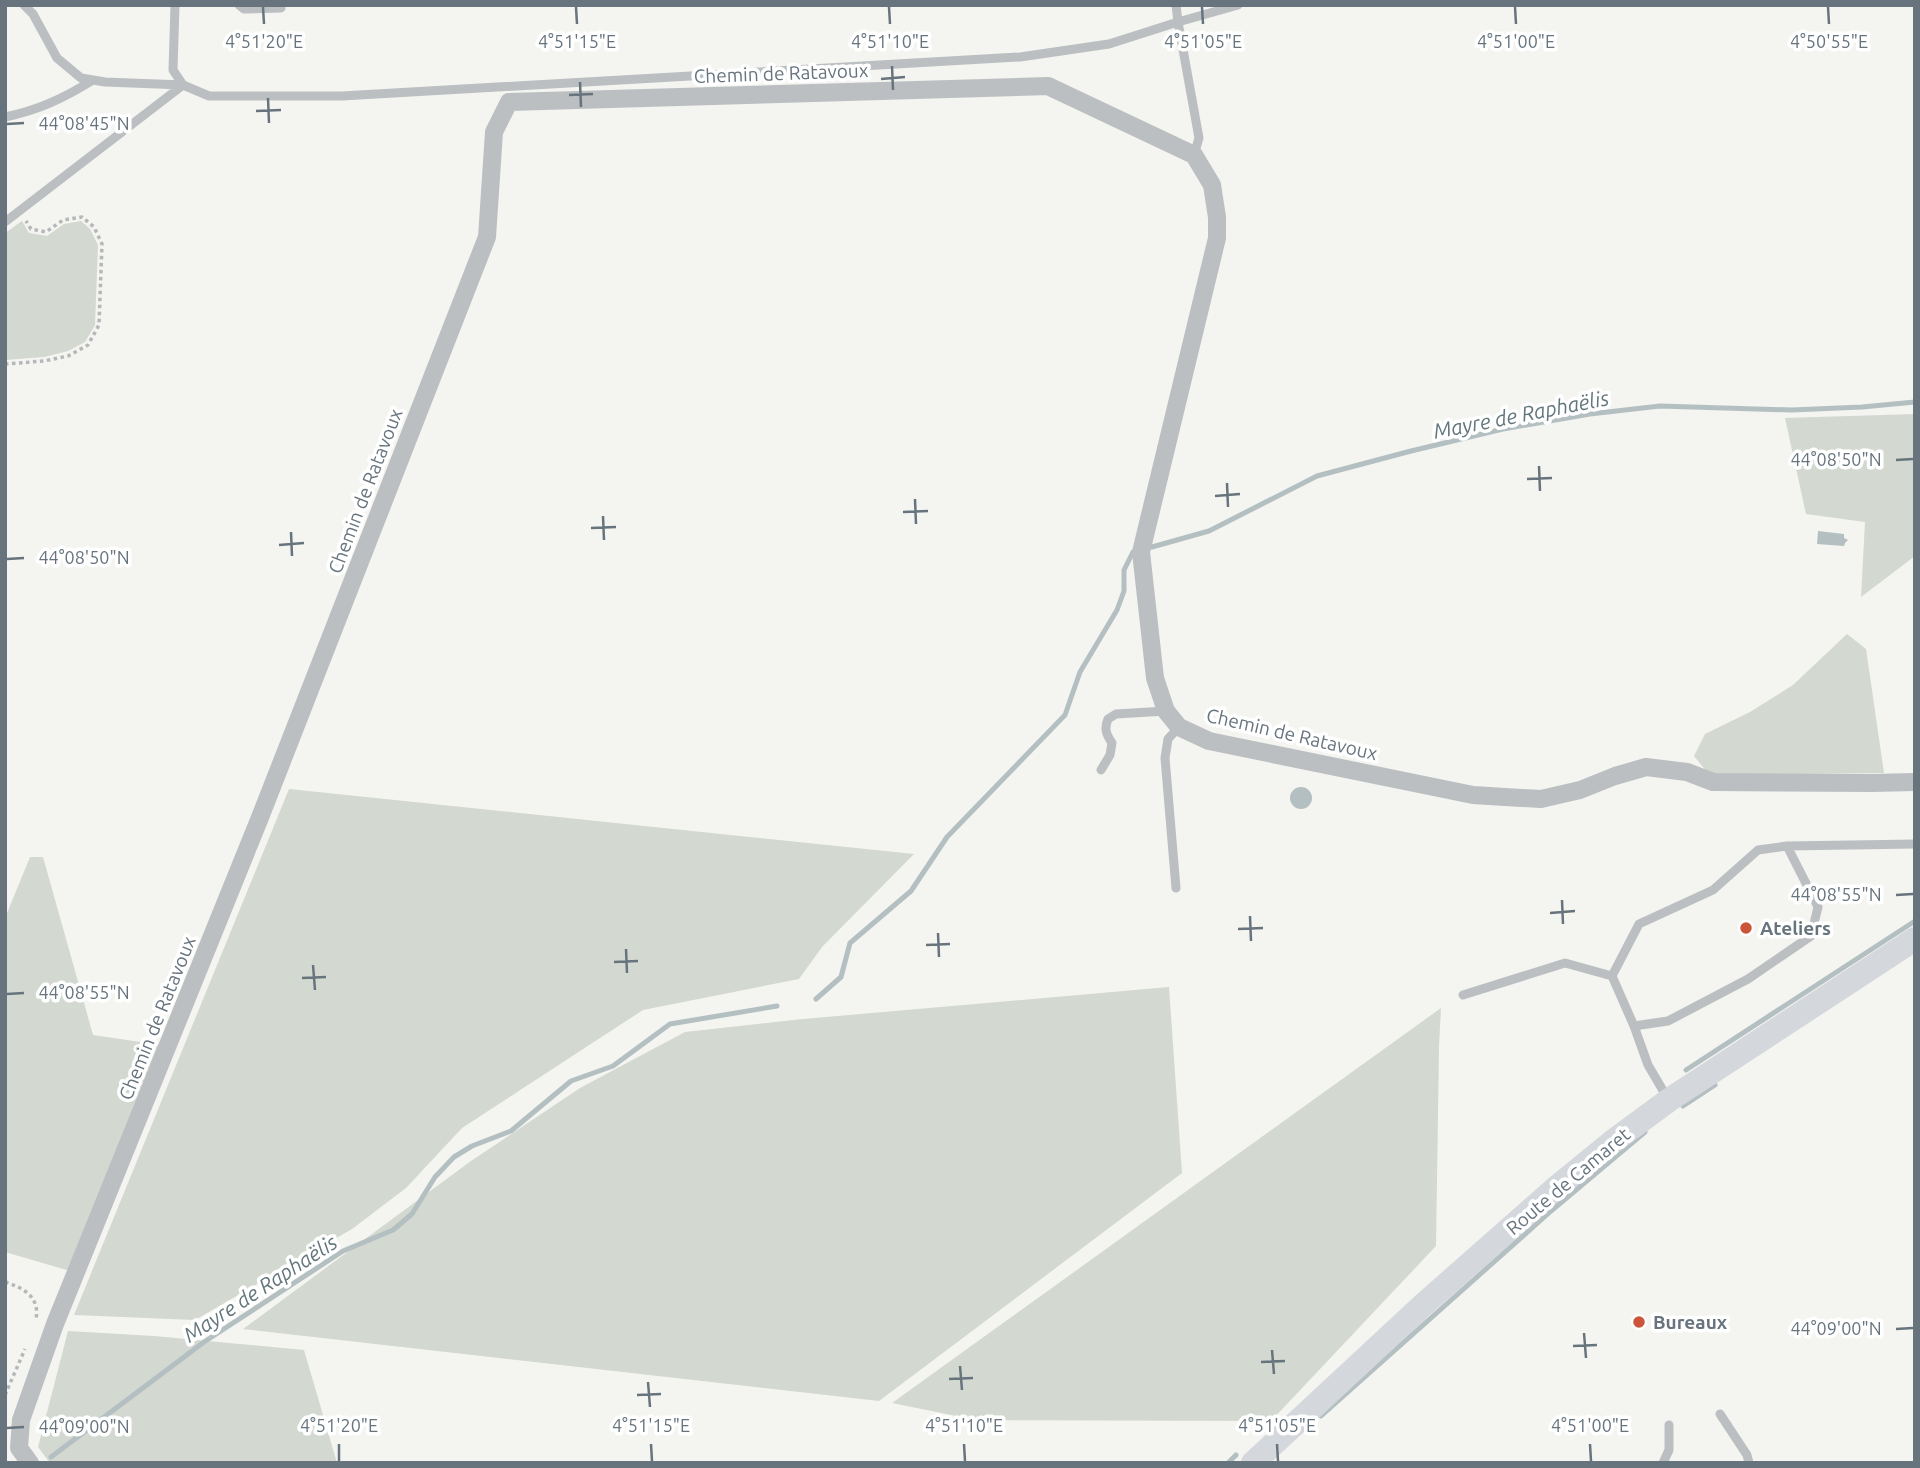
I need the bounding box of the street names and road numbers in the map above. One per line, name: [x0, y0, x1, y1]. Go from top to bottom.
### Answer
street label: Chemin de Ratavoux: [693, 59, 869, 87]
street label: Chemin de Ratavoux: [323, 405, 407, 576]
street label: Chemin de Ratavoux: [1204, 704, 1380, 764]
street label: Chemin de Ratavoux: [114, 933, 200, 1103]
street label: Route de Camaret: [1502, 1123, 1635, 1239]

